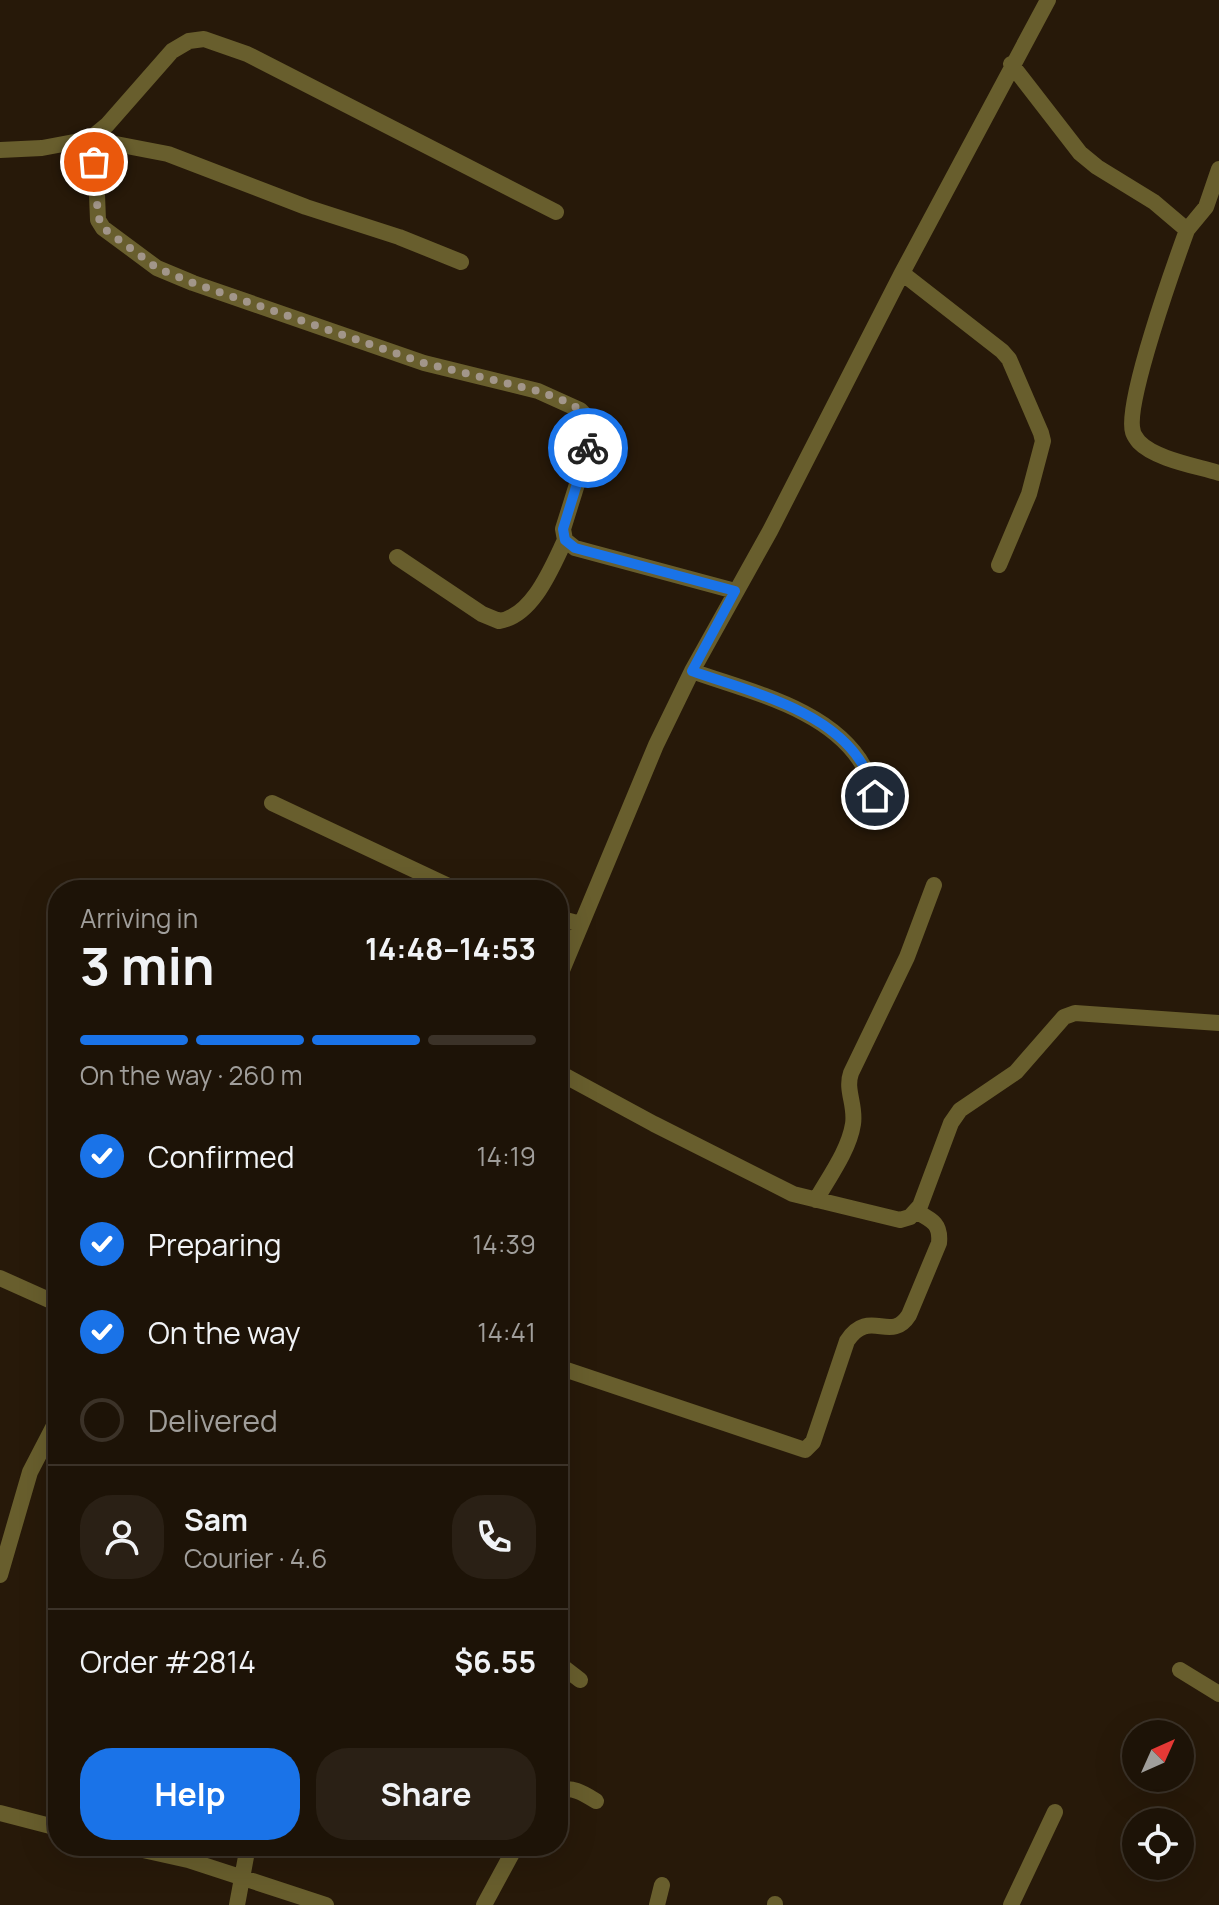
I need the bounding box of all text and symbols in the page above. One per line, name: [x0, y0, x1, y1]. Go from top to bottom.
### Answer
pin: [60, 128, 128, 196]
icon: bag: [72, 140, 116, 184]
courier: [548, 408, 628, 488]
icon: bike: [566, 426, 610, 470]
pin: [841, 762, 909, 830]
icon: home: [853, 774, 897, 818]
text: Arriving in: [80, 900, 198, 936]
text: 14:48–14:53: [365, 928, 536, 969]
text: 3 min: [80, 930, 215, 1001]
text: On the way · 260 m: [80, 1057, 303, 1093]
icon: check: [80, 1134, 124, 1178]
text: Confirmed: [148, 1136, 295, 1177]
text: 14:19: [476, 1138, 536, 1174]
icon: check: [80, 1222, 124, 1266]
text: Preparing: [148, 1224, 282, 1265]
text: 14:39: [472, 1226, 536, 1262]
icon: check: [80, 1310, 124, 1354]
text: On the way: [148, 1312, 301, 1353]
text: 14:41: [477, 1314, 536, 1350]
text: Delivered: [148, 1400, 278, 1441]
button: person: [80, 1495, 164, 1579]
button: phone: [452, 1495, 536, 1579]
text: Sam: [184, 1499, 248, 1540]
text: Courier · 4.6: [184, 1540, 327, 1576]
text: Order #2814: [80, 1641, 256, 1682]
text: $6.55: [454, 1641, 536, 1682]
north arrow: [1122, 1720, 1194, 1792]
map controls: [1122, 1720, 1194, 1880]
button: Help: [80, 1748, 300, 1840]
button: Share: [316, 1748, 536, 1840]
button: locate: [1122, 1808, 1194, 1880]

